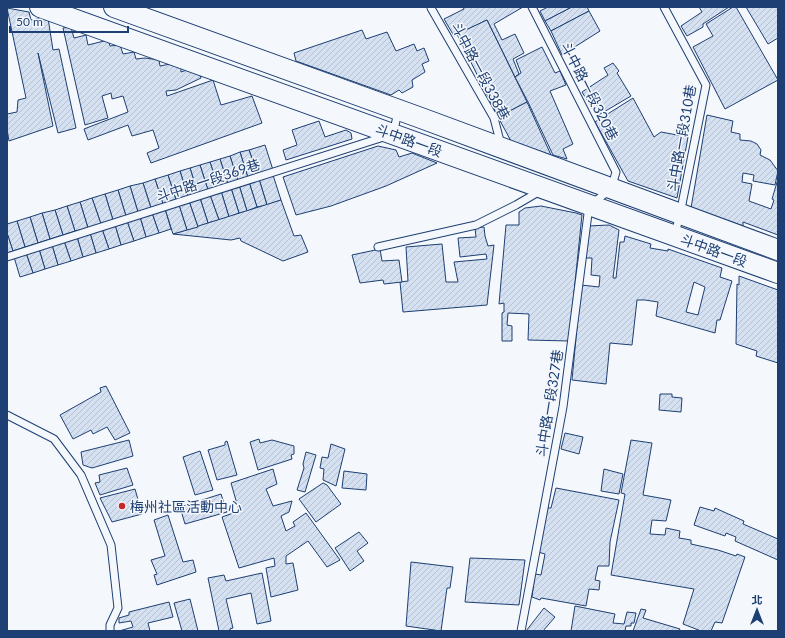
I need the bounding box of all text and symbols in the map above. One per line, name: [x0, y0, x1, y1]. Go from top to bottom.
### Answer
scale bar: [10, 8, 128, 34]
text: 50 m: [16, 14, 43, 29]
street label: 斗中路一段338巷: [448, 19, 514, 123]
street label: 斗中路一段320巷: [558, 39, 622, 143]
street label: 斗中路一段310巷: [663, 83, 699, 193]
street label: 斗中路一段: [373, 120, 445, 160]
street label: 斗中路一段369巷: [154, 155, 262, 205]
street label: 斗中路一段: [678, 230, 750, 270]
street label: 斗中路一段327巷: [532, 348, 566, 458]
place label: 梅州社區活動中心: [130, 498, 242, 515]
marker: 梅州社區活動中心: [117, 501, 127, 511]
north arrow: [737, 590, 777, 630]
text: 北: [752, 593, 763, 606]

